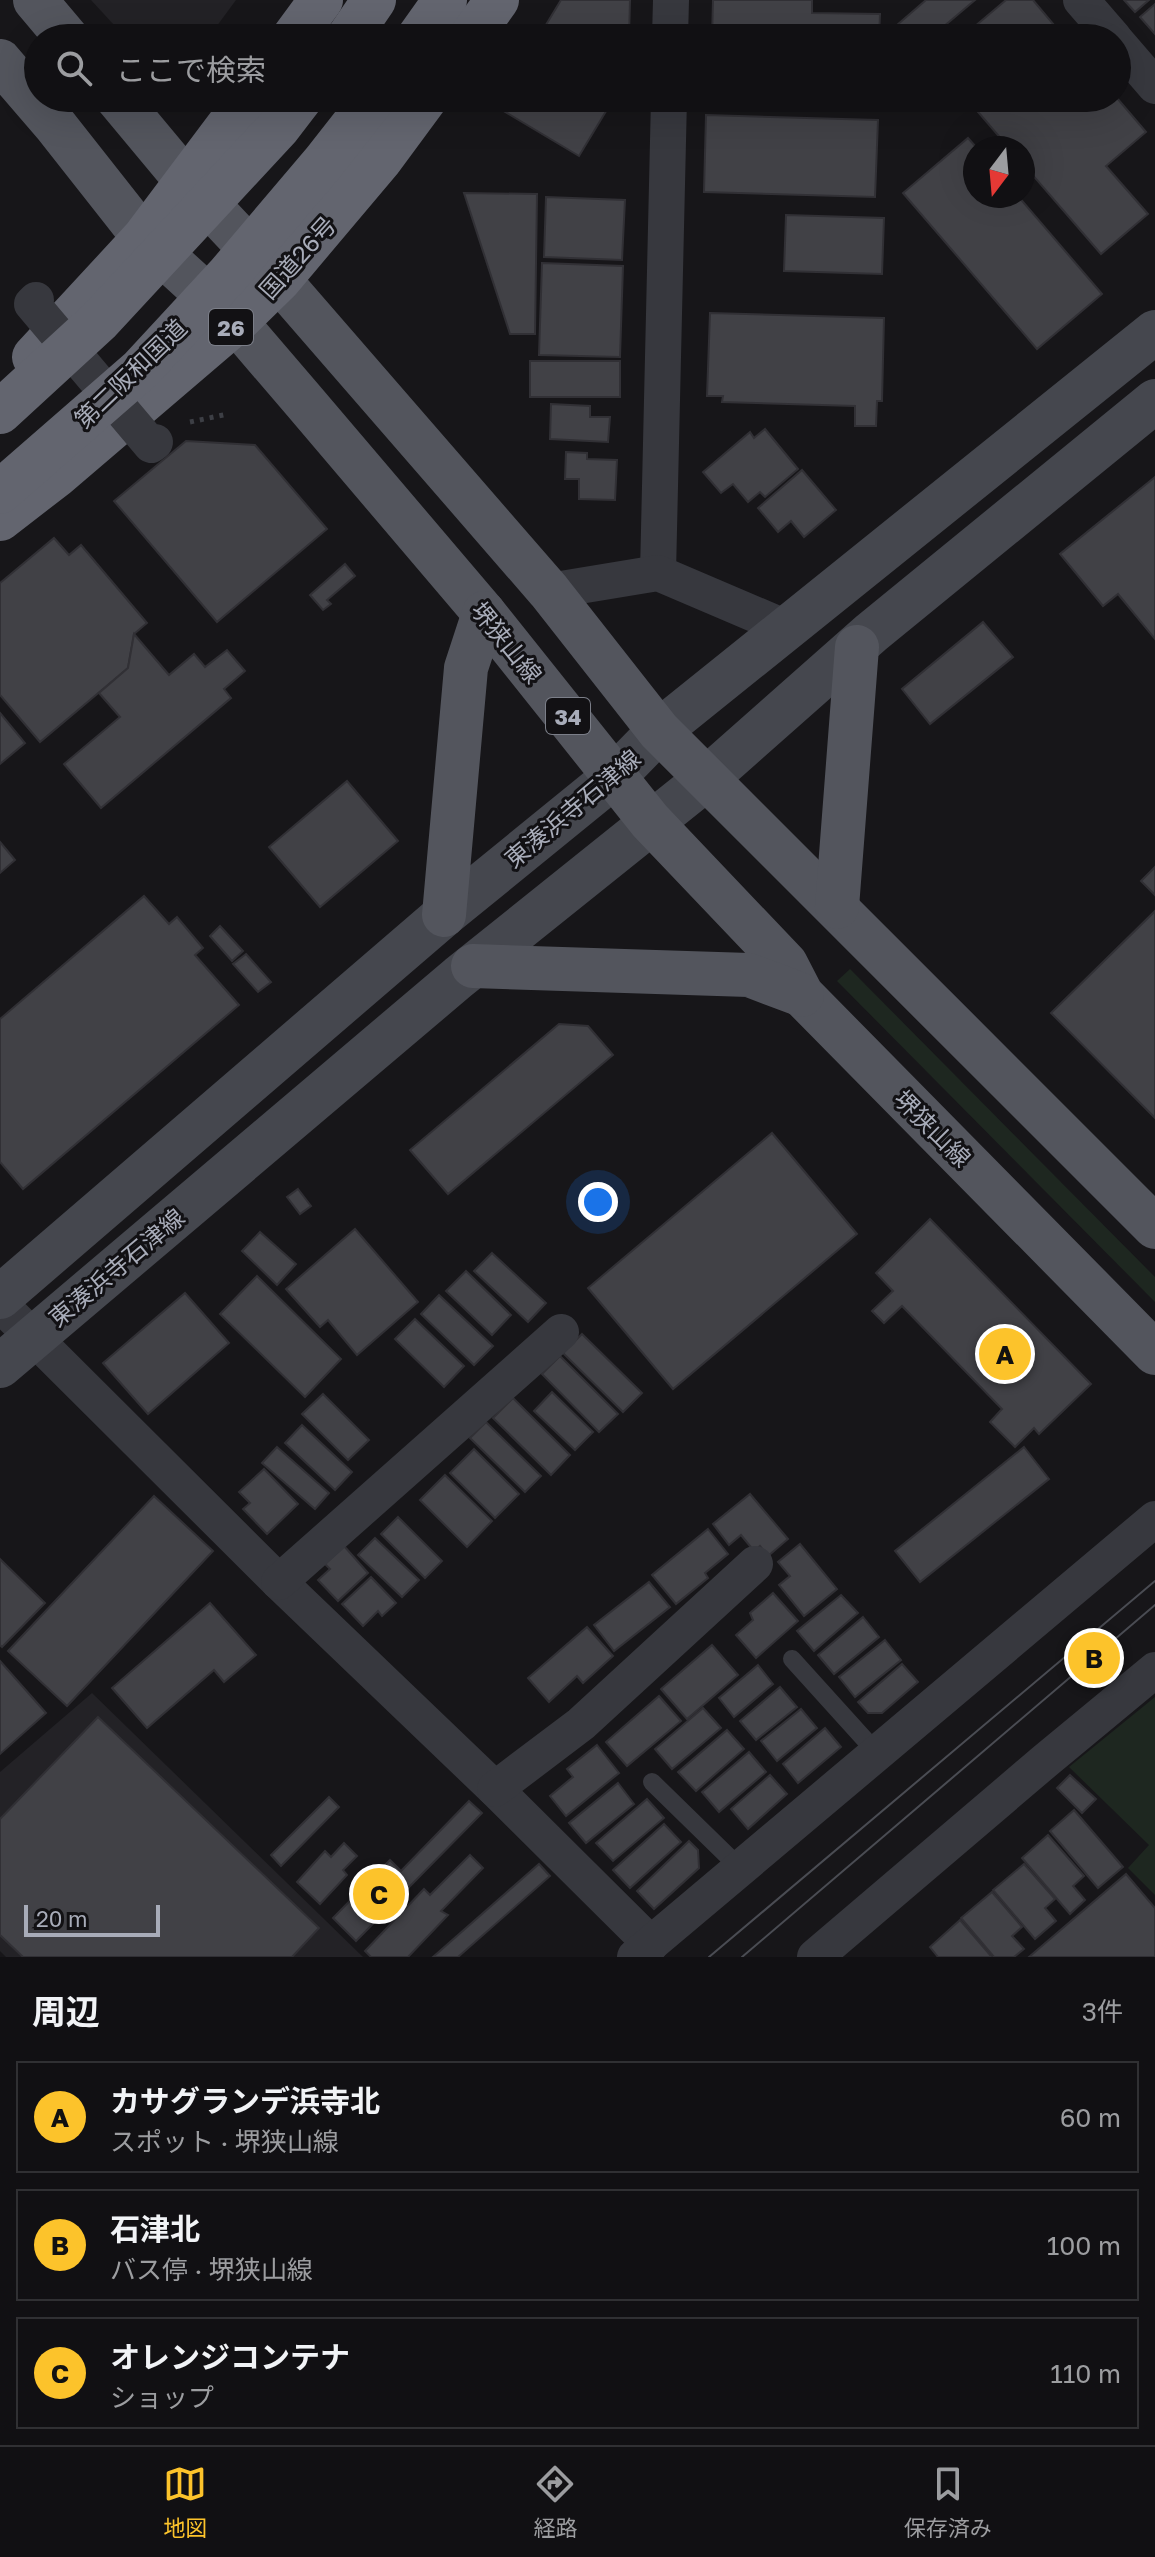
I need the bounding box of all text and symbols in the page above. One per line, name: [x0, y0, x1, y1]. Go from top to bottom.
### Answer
search box: [24, 24, 1131, 112]
icon: search: [52, 46, 96, 90]
text: ここで検索: [116, 52, 266, 88]
north arrow: [963, 136, 1035, 208]
street label: 国道26号: [253, 210, 341, 304]
road number: 26: [209, 309, 253, 345]
street label: 第二阪和国道: [68, 313, 192, 433]
street label: 堺狭山線: [466, 596, 548, 688]
road number: 34: [546, 698, 590, 734]
street label: 東湊浜寺石津線: [498, 743, 646, 873]
street label: 堺狭山線: [889, 1084, 977, 1172]
your location: [578, 1182, 618, 1222]
street label: 東湊浜寺石津線: [42, 1202, 190, 1332]
pin: A: [979, 1324, 1031, 1384]
pin: B: [1068, 1628, 1120, 1688]
pin: C: [353, 1864, 405, 1924]
scale bar: [24, 1901, 160, 1937]
text: 20 m: [36, 1905, 87, 1932]
text: 周辺: [32, 1991, 100, 2031]
text: 3件: [1082, 1996, 1123, 2027]
text: カサグランデ浜寺北: [110, 2083, 380, 2119]
text: A: [51, 2102, 69, 2133]
text: 60 m: [1060, 2102, 1121, 2133]
text: スポット · 堺狭山線: [110, 2126, 339, 2157]
text: 石津北: [110, 2211, 200, 2247]
text: B: [51, 2230, 69, 2261]
text: 100 m: [1047, 2230, 1121, 2261]
text: バス停 · 堺狭山線: [110, 2254, 313, 2285]
text: オレンジコンテナ: [110, 2339, 350, 2375]
text: C: [51, 2358, 69, 2389]
text: 110 m: [1050, 2358, 1121, 2389]
text: ショップ: [110, 2382, 214, 2413]
tab: 地図: [163, 2462, 207, 2542]
tab: 経路: [533, 2462, 578, 2542]
tab: 保存済み: [904, 2462, 992, 2542]

